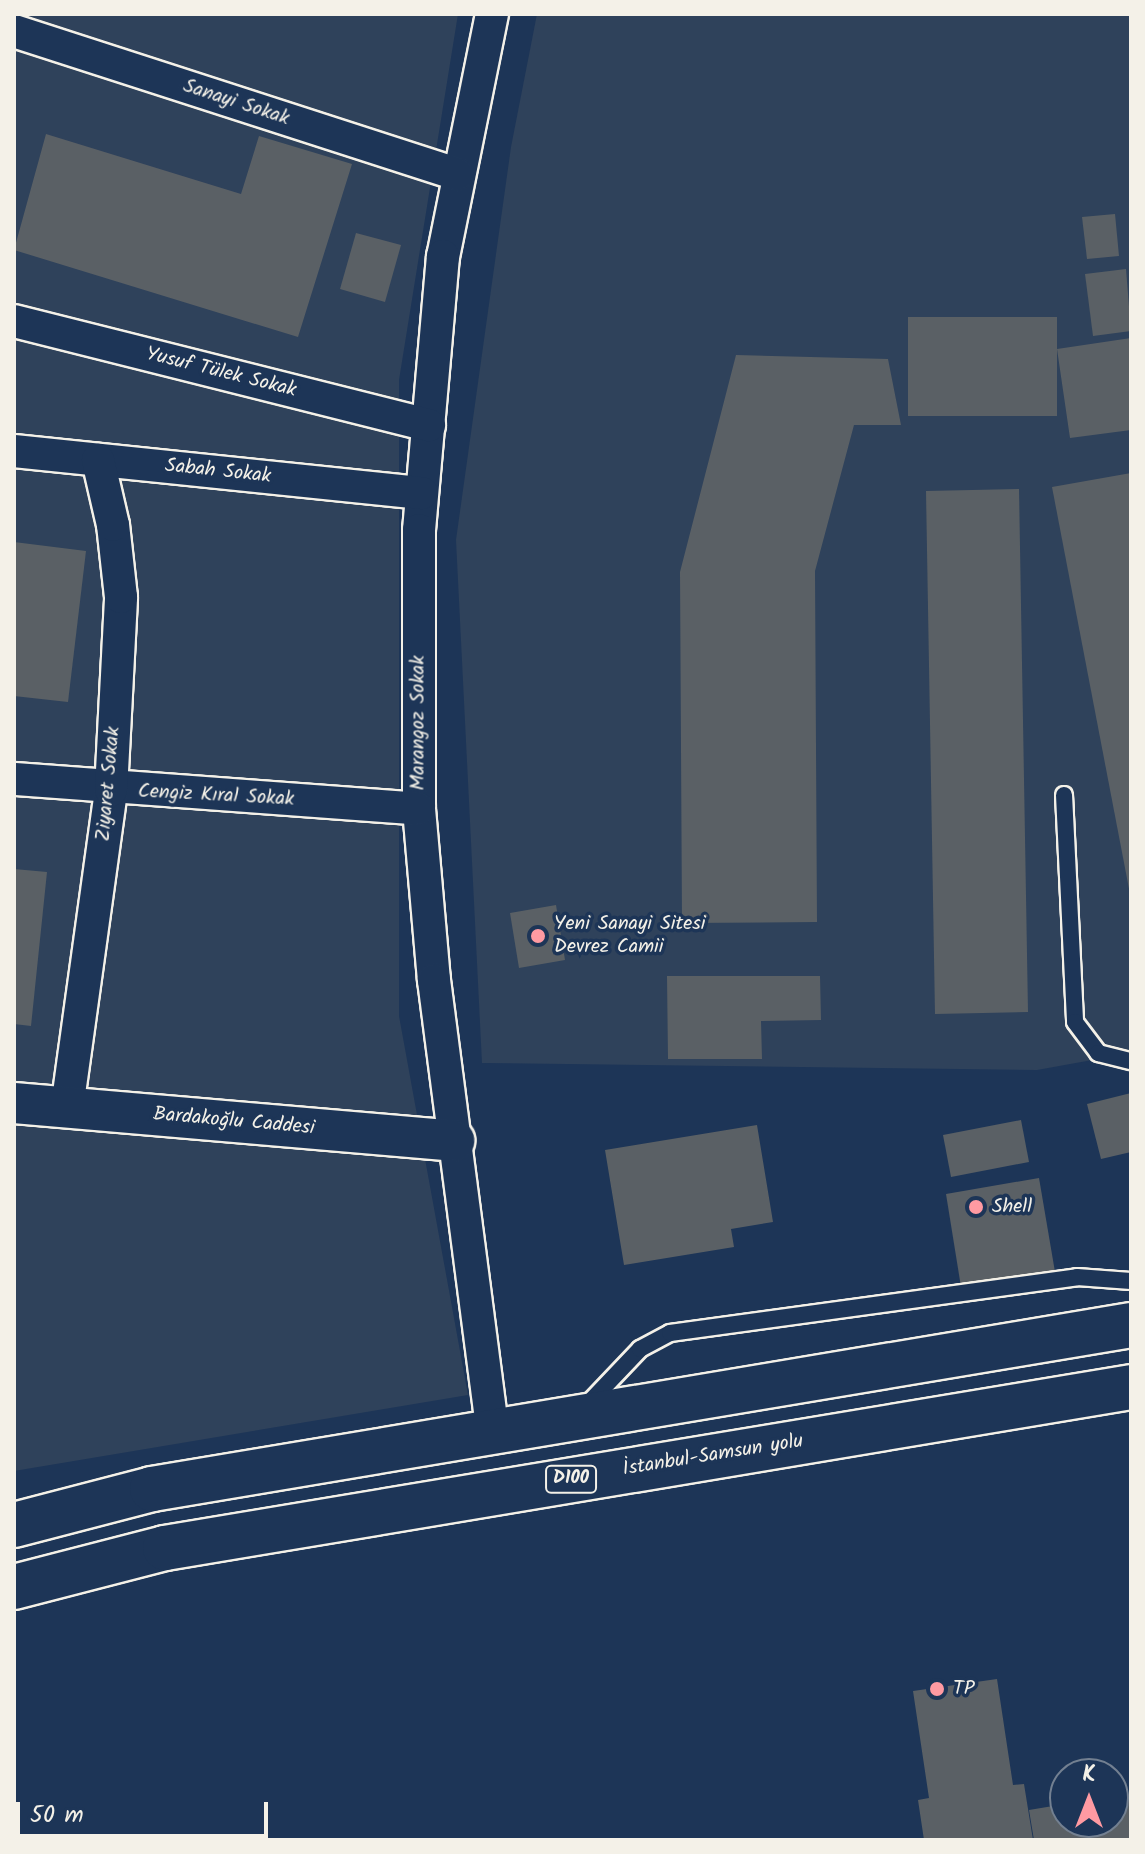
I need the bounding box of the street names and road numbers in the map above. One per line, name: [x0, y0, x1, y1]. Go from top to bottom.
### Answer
street label: Sanayi Sokak: [180, 75, 292, 131]
street label: Yusuf Tülek Sokak: [143, 343, 299, 403]
street label: Sabah Sokak: [164, 455, 272, 489]
street label: Marangoz Sokak: [407, 655, 431, 791]
street label: Ziyaret Sokak: [92, 726, 126, 842]
street label: Cengiz Kıral Sokak: [137, 780, 295, 812]
street label: Bardakoğlu Caddesi: [152, 1103, 316, 1141]
street label: İstanbul-Samsun yolu: [621, 1430, 805, 1482]
road number: D100: [545, 1465, 597, 1493]

